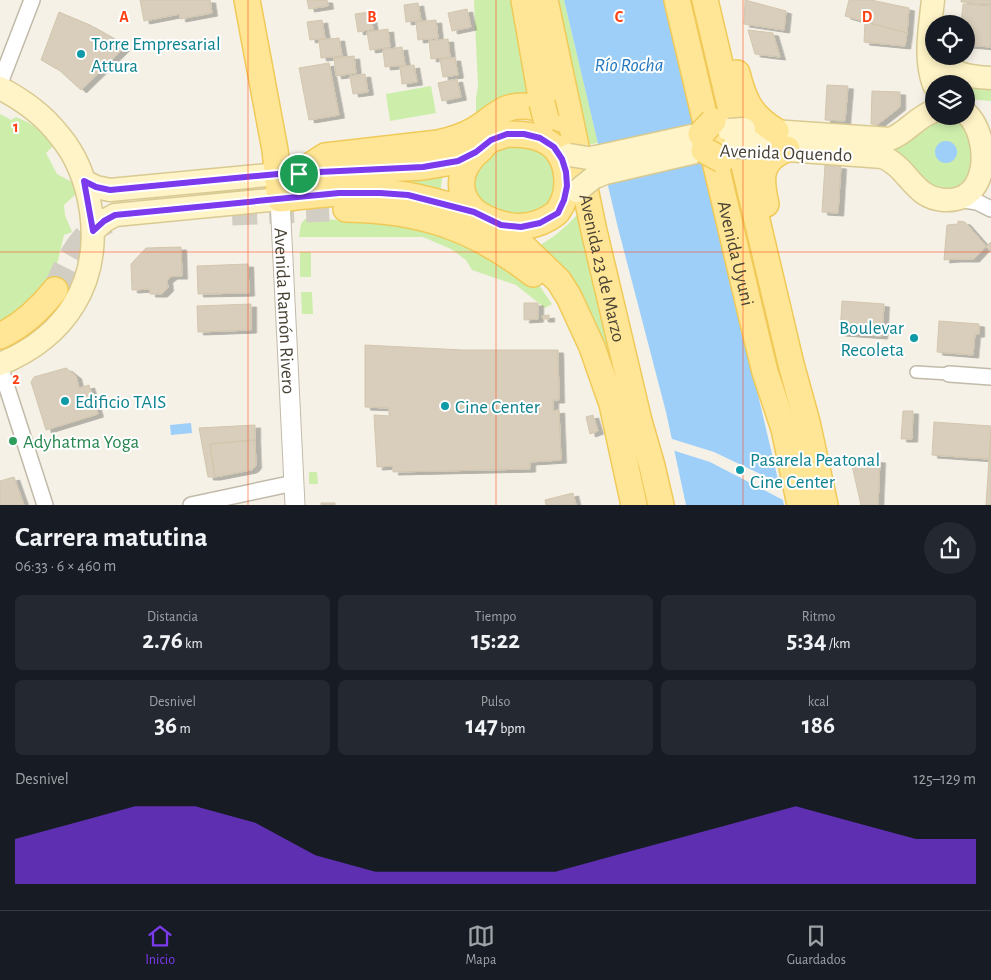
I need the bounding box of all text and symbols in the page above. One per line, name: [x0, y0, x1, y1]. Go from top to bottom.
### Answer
text: A: [119, 9, 129, 25]
text: B: [367, 9, 377, 25]
text: C: [615, 9, 624, 25]
text: D: [862, 9, 873, 25]
map controls: [925, 15, 975, 125]
button: locate: [925, 15, 975, 65]
place label: Torre Empresarial Attura: [91, 35, 221, 76]
marker: Torre Empresarial Attura: [75, 48, 87, 60]
water label: Río Rocha: [594, 55, 664, 75]
button: layers: [925, 75, 975, 125]
text: 1: [13, 119, 19, 135]
street label: Avenida Oquendo: [719, 142, 852, 165]
pin: [278, 153, 320, 195]
icon: arrive: [285, 160, 313, 188]
street label: Avenida 23 de Marzo: [575, 192, 628, 344]
street label: Avenida Uyuni: [714, 199, 757, 308]
street label: Avenida Ramón Rivero: [270, 227, 298, 395]
place label: Boulevar Recoleta: [839, 319, 904, 360]
marker: Boulevar Recoleta: [908, 332, 920, 344]
text: 2: [12, 371, 20, 387]
place label: Edificio TAIS: [75, 393, 166, 412]
marker: Edificio TAIS: [59, 395, 71, 407]
place label: Cine Center: [455, 398, 540, 417]
marker: Cine Center: [439, 400, 451, 412]
place label: Adyhatma Yoga: [23, 433, 140, 452]
marker: Adyhatma Yoga: [7, 435, 19, 447]
place label: Pasarela Peatonal Cine Center: [750, 451, 880, 492]
marker: Pasarela Peatonal Cine Center: [734, 464, 746, 476]
button: share: [924, 522, 976, 574]
text: Carrera matutina: [15, 524, 208, 552]
text: 06:33 · 6 × 460 m: [15, 558, 116, 574]
text: Distancia: [147, 610, 198, 624]
text: Tiempo: [475, 610, 516, 624]
text: Ritmo: [802, 610, 835, 624]
text: 2.76: [142, 628, 183, 653]
text: 15:22: [471, 628, 520, 653]
text: 5:34: [787, 628, 826, 653]
text: km: [183, 637, 203, 651]
text: /km: [826, 637, 850, 651]
text: Desnivel: [149, 695, 196, 709]
text: Pulso: [481, 695, 510, 709]
text: kcal: [808, 695, 829, 709]
text: 36: [154, 713, 177, 738]
text: 147: [465, 713, 498, 738]
text: 186: [802, 713, 835, 738]
text: m: [177, 722, 191, 736]
text: bpm: [498, 722, 526, 736]
text: Desnivel: [15, 771, 69, 787]
text: 125–129 m: [913, 771, 976, 787]
tab: Inicio: [145, 922, 175, 969]
tab: Mapa: [465, 922, 496, 969]
tab: Guardados: [787, 922, 846, 969]

